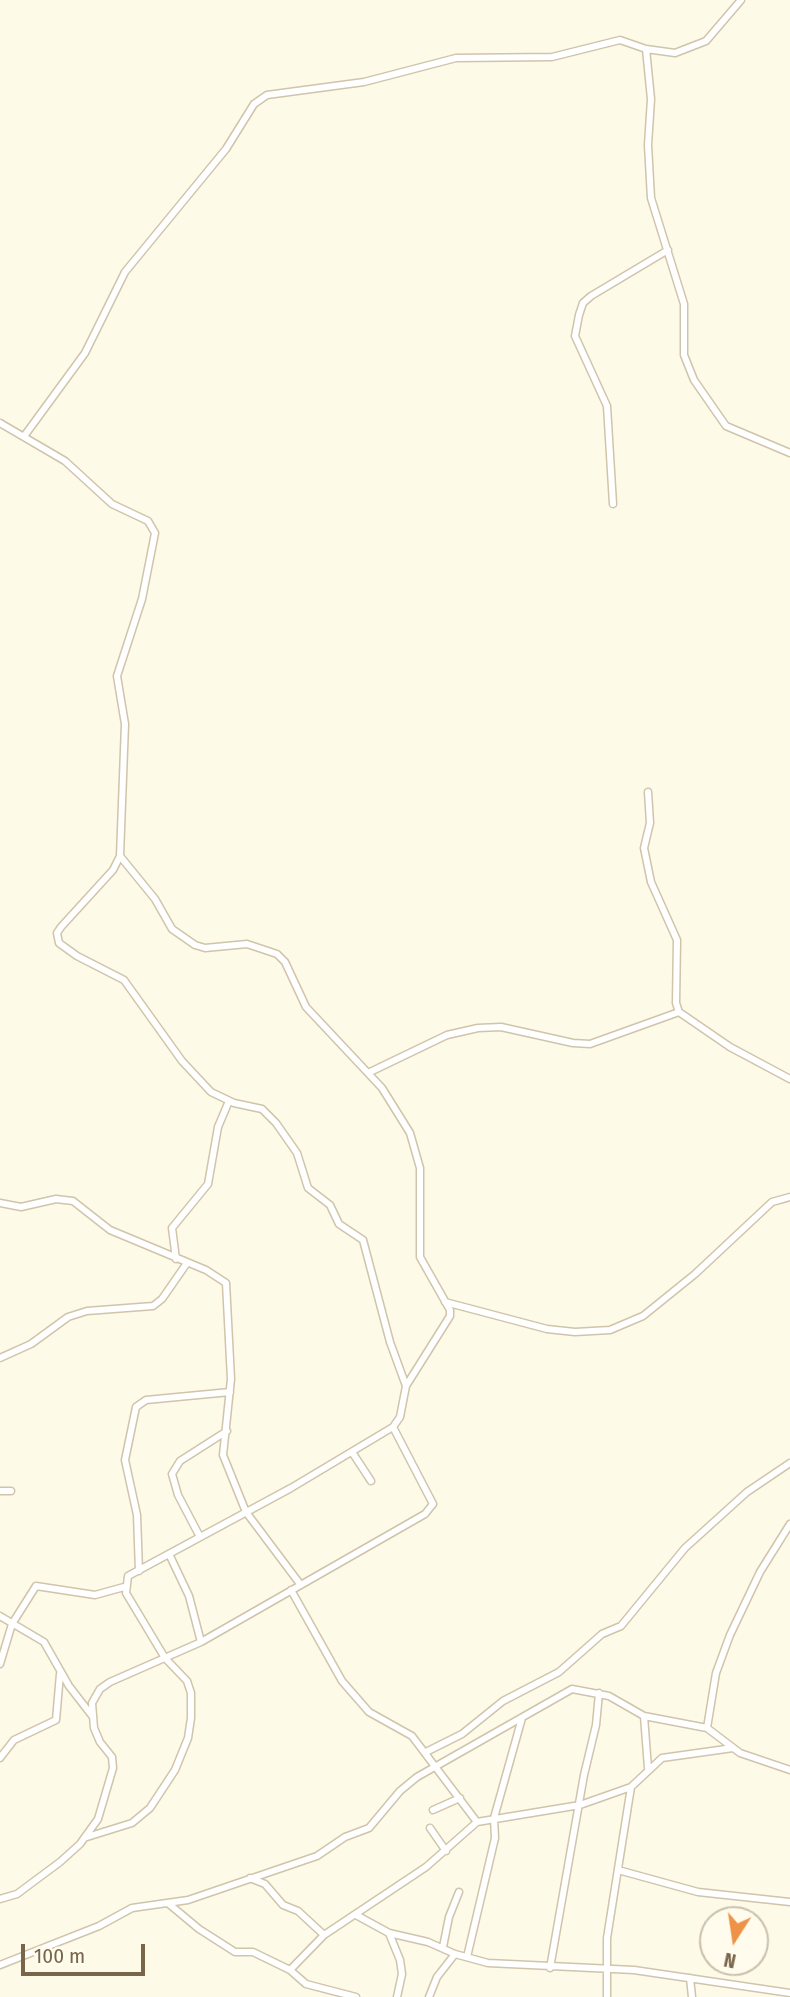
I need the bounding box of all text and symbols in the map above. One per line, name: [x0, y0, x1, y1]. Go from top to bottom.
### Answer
north arrow: [699, 1906, 769, 1976]
scale bar: [24, 1930, 149, 1974]
text: 100 m: [34, 1943, 85, 1969]
text: N: [722, 1948, 738, 1973]

